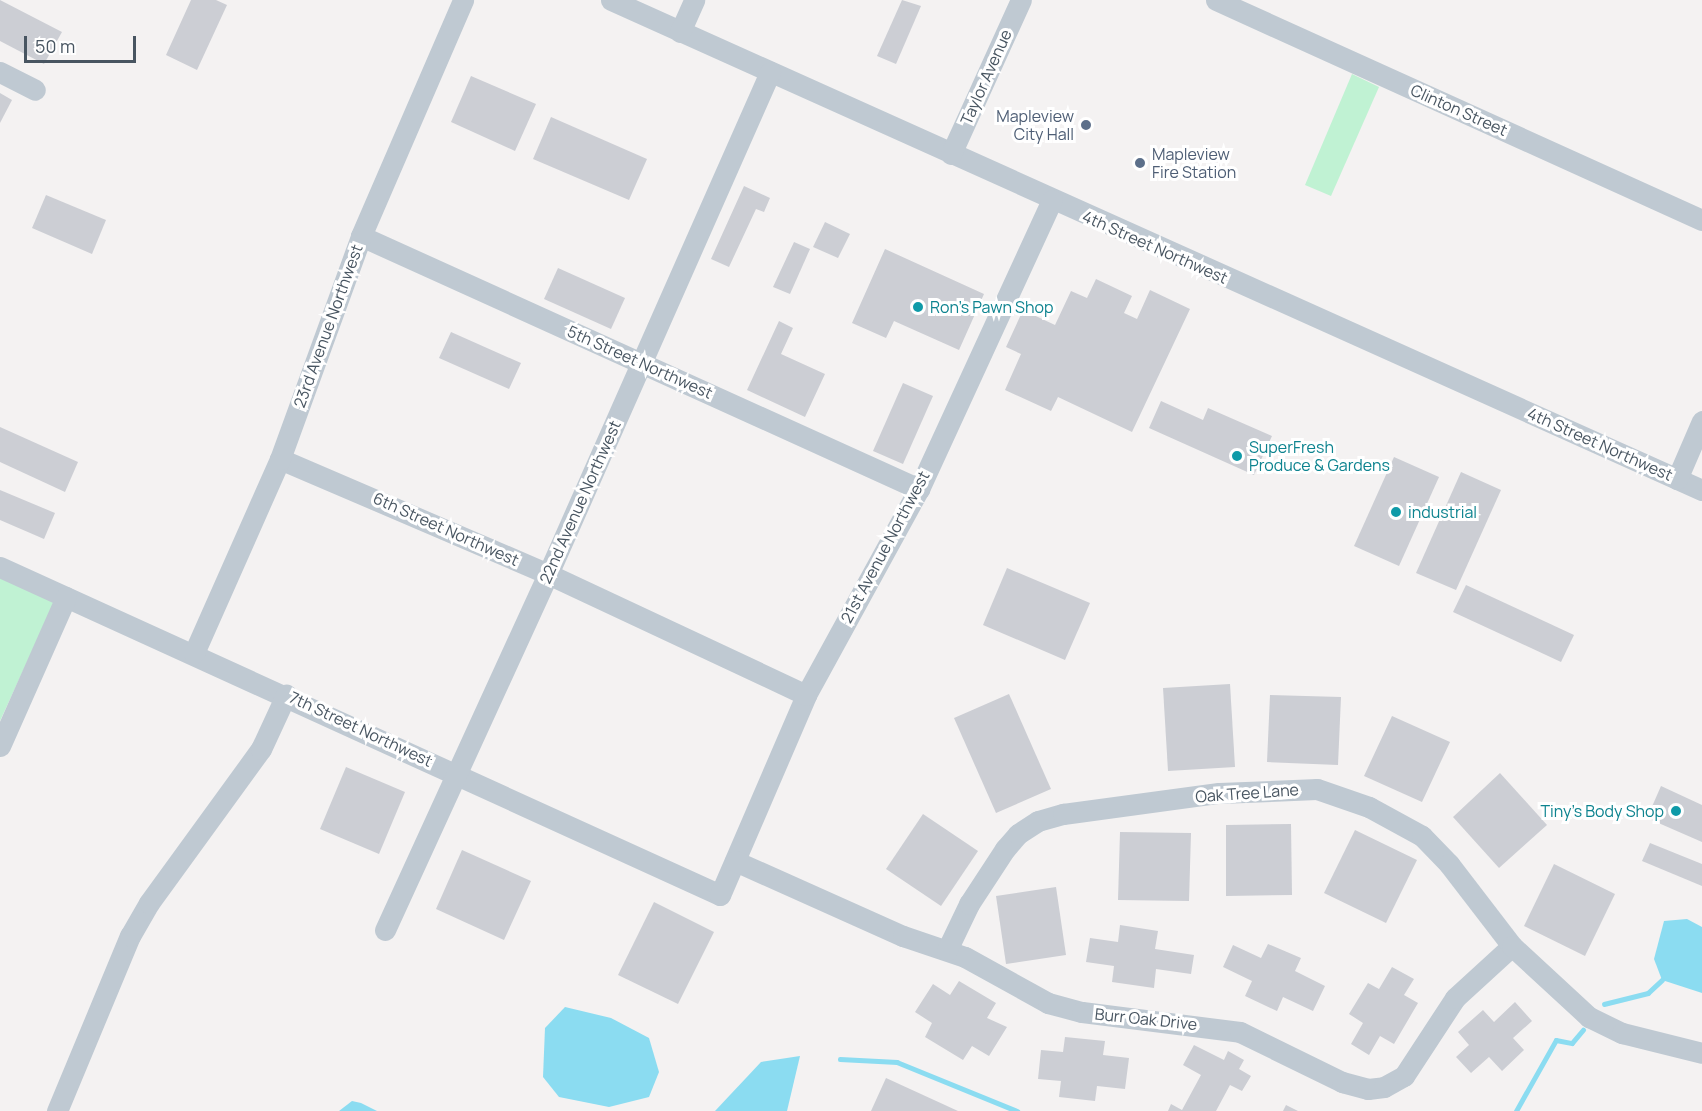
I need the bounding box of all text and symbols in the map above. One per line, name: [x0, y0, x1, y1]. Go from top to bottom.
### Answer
scale bar: [27, 24, 140, 62]
street label: Taylor Avenue: [956, 26, 1016, 128]
text: 50 m: [35, 34, 75, 58]
street label: Clinton Street: [1408, 80, 1510, 140]
place label: Mapleview City Hall: [996, 106, 1074, 144]
marker: Mapleview City Hall: [1079, 118, 1093, 132]
place label: Mapleview Fire Station: [1152, 144, 1236, 182]
marker: Mapleview Fire Station: [1133, 156, 1147, 170]
street label: 4th Street Northwest: [1079, 206, 1231, 288]
street label: 23rd Avenue Northwest: [289, 242, 367, 410]
place label: Ron's Pawn Shop: [930, 297, 1053, 317]
marker: Ron's Pawn Shop: [911, 300, 925, 314]
street label: 5th Street Northwest: [564, 321, 716, 403]
street label: 4th Street Northwest: [1524, 403, 1676, 485]
street label: 22nd Avenue Northwest: [535, 417, 625, 587]
place label: SuperFresh Produce & Gardens: [1249, 437, 1390, 475]
marker: SuperFresh Produce & Gardens: [1230, 449, 1244, 463]
street label: 21st Avenue Northwest: [837, 468, 933, 626]
street label: 6th Street Northwest: [370, 488, 522, 570]
place label: industrial: [1408, 502, 1477, 522]
marker: industrial: [1389, 505, 1403, 519]
street label: 7th Street Northwest: [286, 687, 436, 771]
street label: Oak Tree Lane: [1195, 780, 1299, 806]
place label: Tiny's Body Shop: [1541, 801, 1664, 821]
marker: Tiny's Body Shop: [1669, 804, 1683, 818]
street label: Burr Oak Drive: [1094, 1004, 1198, 1034]

